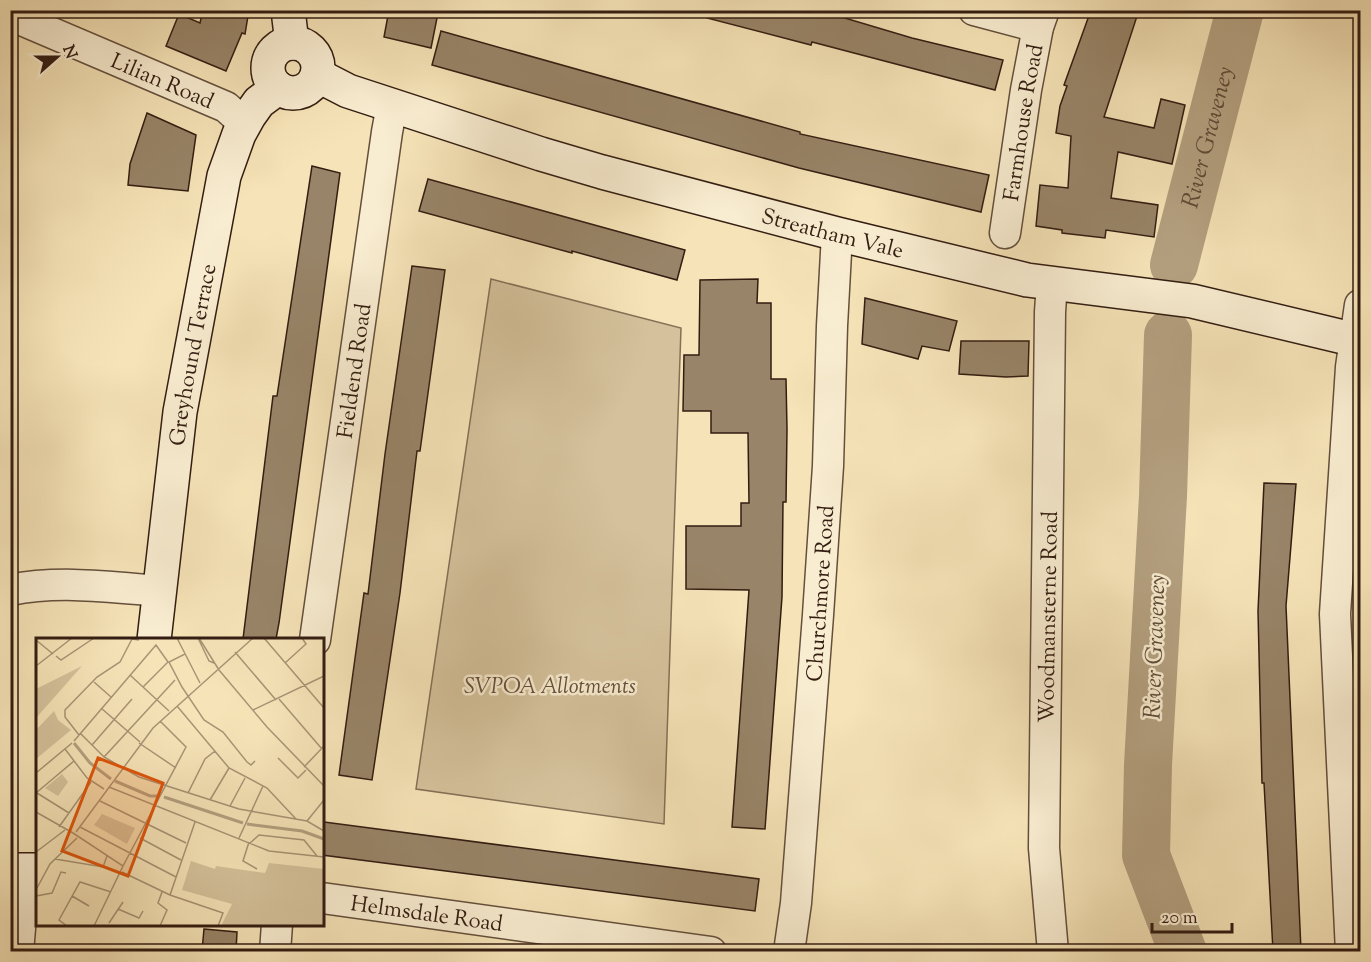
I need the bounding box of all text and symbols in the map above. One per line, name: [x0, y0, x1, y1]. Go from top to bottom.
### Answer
north arrow: [27, 27, 87, 87]
text: N: [56, 42, 82, 63]
street label: Farmhouse Road: [997, 42, 1053, 203]
street label: Lilian Road: [105, 47, 218, 119]
water label: River Graveney: [1174, 63, 1244, 212]
street label: Streatham Vale: [757, 202, 906, 269]
street label: Greyhound Terrace: [163, 261, 226, 448]
street label: Fieldend Road: [331, 302, 382, 441]
street label: Churchmore Road: [800, 504, 844, 683]
street label: Woodmansterne Road: [1032, 511, 1068, 723]
water label: River Graveney: [1136, 574, 1176, 720]
inset map: [36, 638, 324, 926]
park label: SVPOA Allotments: [464, 672, 636, 704]
street label: Helmsdale Road: [348, 889, 505, 942]
scale bar: [1152, 896, 1232, 934]
text: 20 m: [1161, 906, 1198, 932]

